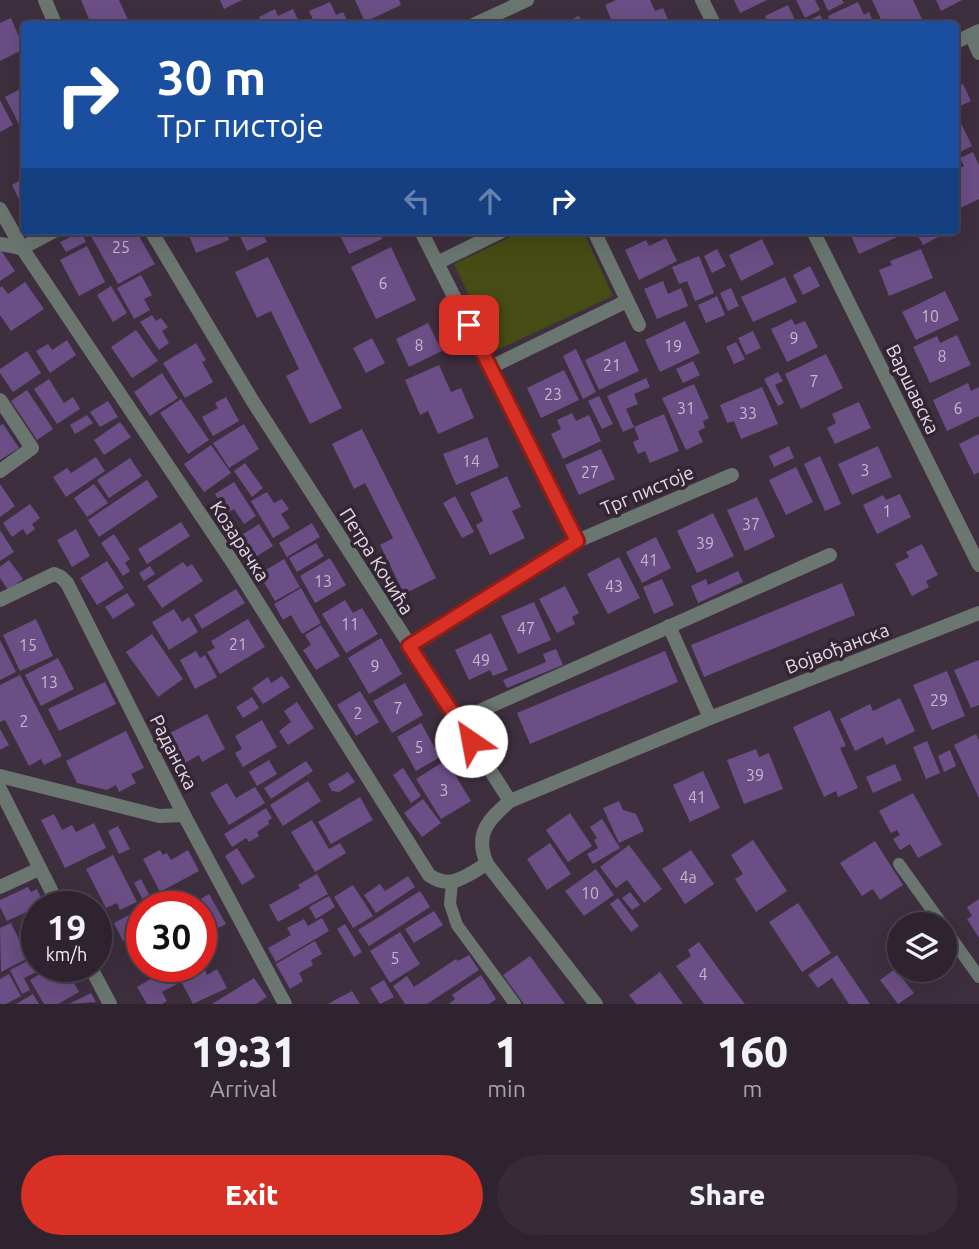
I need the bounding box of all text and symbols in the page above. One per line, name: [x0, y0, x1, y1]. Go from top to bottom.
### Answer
icon: right: [42, 49, 133, 140]
text: 30 m: [157, 49, 266, 104]
text: Трг пистоје: [157, 107, 324, 143]
icon: left: [398, 182, 436, 220]
icon: ahead: [471, 182, 509, 220]
icon: right: [544, 182, 582, 220]
house number: 25: [112, 238, 130, 256]
house number: 6: [378, 274, 388, 292]
pin: [439, 295, 499, 355]
icon: arrive: [450, 306, 488, 344]
house number: 10: [921, 307, 939, 325]
house number: 9: [789, 329, 799, 347]
house number: 8: [414, 336, 424, 354]
house number: 19: [664, 337, 682, 355]
street label: Варшавска: [882, 341, 944, 437]
house number: 8: [937, 347, 947, 365]
house number: 21: [603, 356, 621, 374]
house number: 7: [809, 372, 819, 390]
house number: 23: [544, 385, 562, 403]
house number: 31: [677, 399, 695, 417]
house number: 6: [953, 399, 963, 417]
house number: 33: [739, 404, 757, 422]
house number: 14: [462, 452, 480, 470]
street label: Трг пистоје: [597, 461, 697, 519]
house number: 3: [860, 461, 870, 479]
house number: 27: [581, 463, 599, 481]
street label: Козарачка: [206, 497, 274, 585]
house number: 1: [882, 502, 892, 520]
street label: Петра Кочића: [335, 504, 419, 618]
house number: 37: [742, 515, 760, 533]
house number: 39: [696, 534, 714, 552]
house number: 41: [640, 551, 658, 569]
house number: 13: [314, 572, 332, 590]
house number: 43: [605, 577, 623, 595]
house number: 11: [341, 615, 359, 633]
street label: Војвођанска: [782, 618, 892, 678]
house number: 47: [517, 619, 535, 637]
house number: 21: [229, 635, 247, 653]
house number: 15: [19, 636, 37, 654]
house number: 49: [472, 651, 490, 669]
house number: 9: [370, 657, 380, 675]
house number: 13: [40, 673, 58, 691]
house number: 29: [930, 691, 948, 709]
house number: 7: [393, 699, 403, 717]
house number: 2: [353, 704, 363, 722]
position arrow: [434, 704, 508, 778]
street label: Раданска: [146, 711, 202, 793]
house number: 2: [19, 712, 29, 730]
house number: 5: [414, 738, 424, 756]
house number: 39: [746, 766, 764, 784]
house number: 3: [439, 781, 449, 799]
house number: 41: [688, 788, 706, 806]
house number: 4a: [679, 868, 697, 886]
house number: 10: [581, 884, 599, 902]
speed limit sign: 30: [126, 891, 217, 982]
text: 19: [47, 907, 86, 947]
map controls: [887, 912, 957, 982]
button: layers: [887, 912, 957, 982]
text: km/h: [46, 944, 87, 964]
house number: 5: [390, 949, 400, 967]
house number: 4: [698, 965, 708, 983]
text: 19:31: [191, 1028, 296, 1075]
text: 1: [495, 1028, 518, 1075]
text: 160: [717, 1028, 788, 1075]
text: Arrival: [210, 1076, 277, 1101]
text: min: [487, 1076, 526, 1101]
text: m: [742, 1076, 762, 1101]
button: Exit: [21, 1155, 483, 1235]
button: Share: [497, 1155, 958, 1235]

